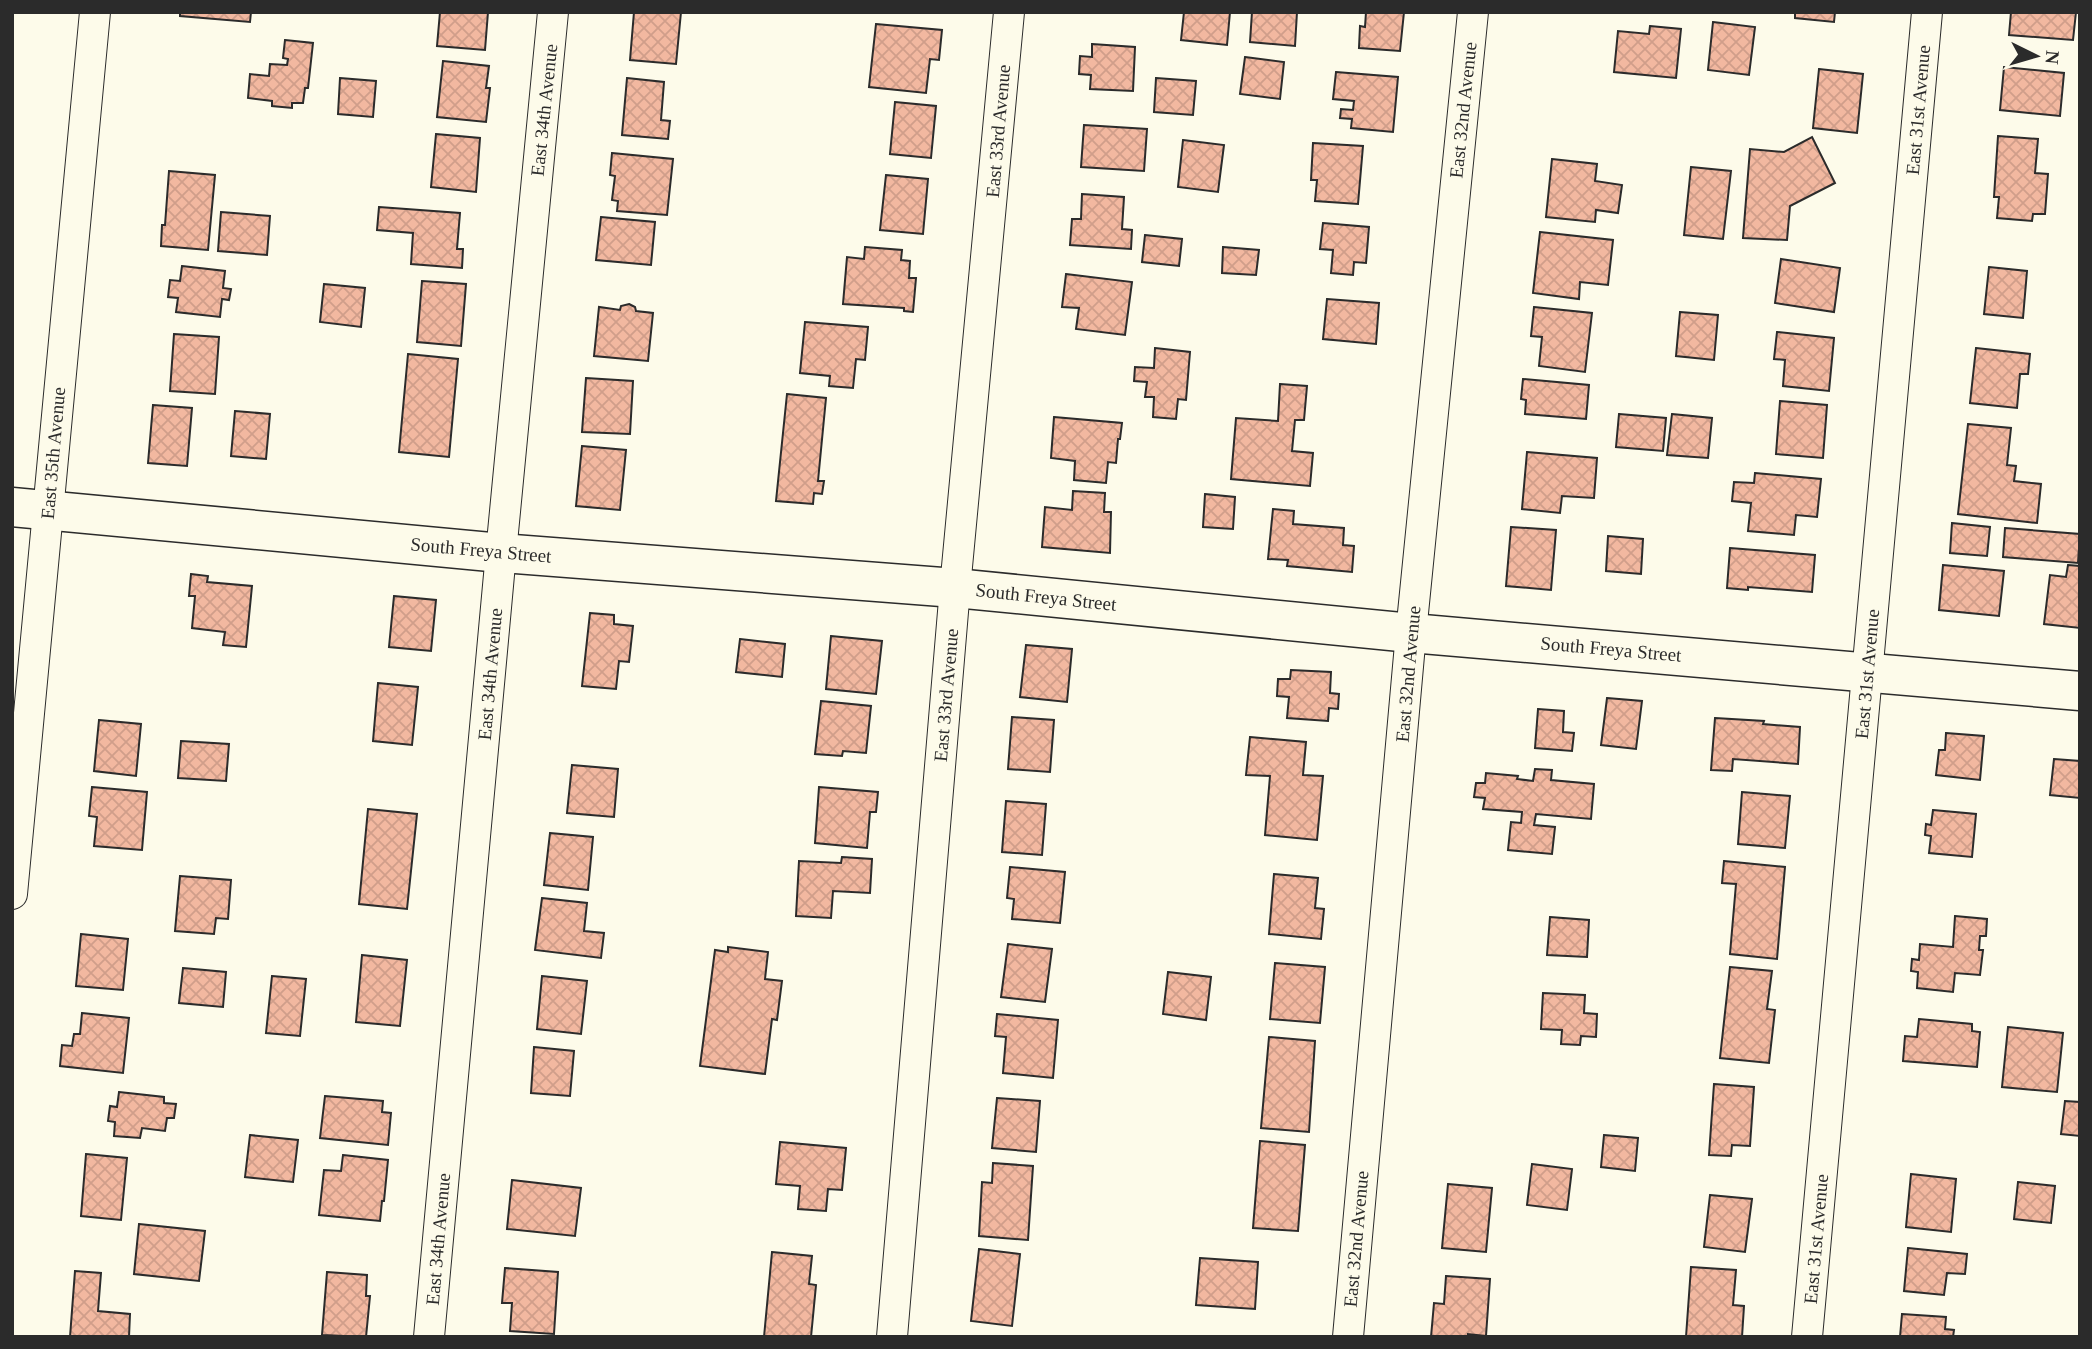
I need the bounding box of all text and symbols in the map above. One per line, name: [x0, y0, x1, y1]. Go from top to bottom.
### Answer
north arrow: [2001, 21, 2071, 91]
street label: East 32nd Avenue: [1445, 41, 1481, 179]
street label: East 34th Avenue: [527, 43, 561, 177]
street label: East 31st Avenue: [1902, 44, 1934, 176]
text: N: [2041, 50, 2063, 65]
street label: East 33rd Avenue: [982, 64, 1014, 198]
street label: East 35th Avenue: [37, 386, 69, 520]
street label: South Freya Street: [410, 533, 553, 567]
street label: South Freya Street: [975, 579, 1118, 615]
street label: East 32nd Avenue: [1392, 605, 1424, 743]
street label: East 34th Avenue: [474, 607, 506, 741]
street label: East 31st Avenue: [1851, 608, 1883, 740]
street label: East 33rd Avenue: [930, 628, 962, 762]
street label: South Freya Street: [1540, 632, 1683, 666]
street label: East 32nd Avenue: [1340, 1170, 1372, 1308]
street label: East 34th Avenue: [422, 1172, 454, 1306]
street label: East 31st Avenue: [1800, 1173, 1832, 1305]

